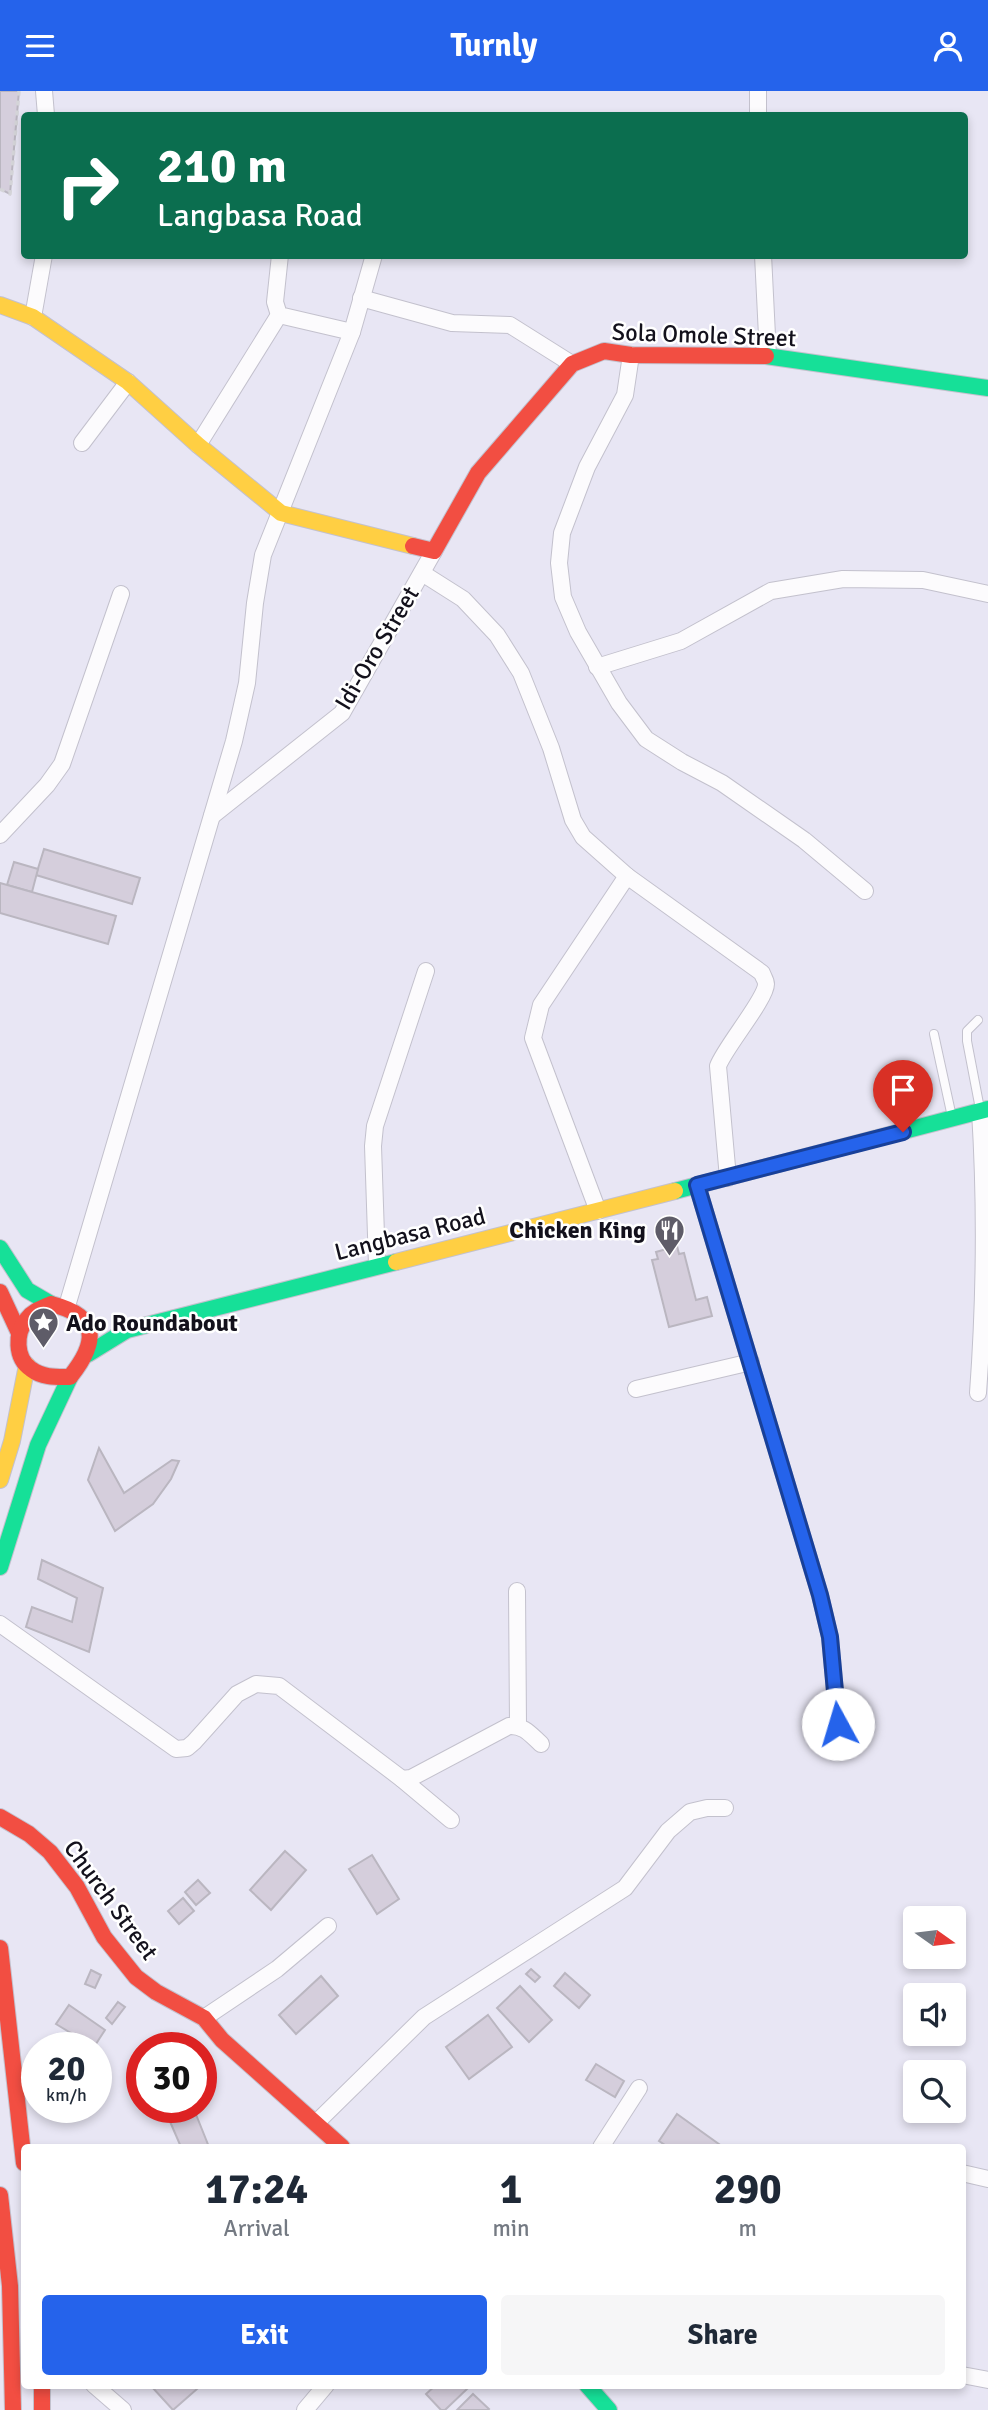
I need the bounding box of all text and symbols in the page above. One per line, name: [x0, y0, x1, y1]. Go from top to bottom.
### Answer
text: Turnly: [451, 26, 537, 65]
icon: menu: [21, 27, 59, 65]
icon: person: [929, 27, 967, 65]
text: 210 m: [157, 136, 287, 196]
icon: right: [42, 140, 133, 231]
text: Langbasa Road: [157, 196, 363, 235]
street label: Sola Omole Street: [611, 317, 797, 353]
street label: Idi-Oro Street: [328, 581, 426, 715]
pin: [873, 1060, 933, 1132]
icon: arrive: [884, 1071, 922, 1109]
street label: Langbasa Road: [331, 1201, 489, 1267]
restaurant icon: Chicken King: [652, 1213, 686, 1257]
place label: Chicken King: [509, 1215, 646, 1245]
place icon: Ado Roundabout: [26, 1306, 60, 1350]
place label: Ado Roundabout: [66, 1308, 238, 1338]
position arrow: [801, 1687, 875, 1761]
street label: Church Street: [57, 1834, 165, 1966]
north arrow: [903, 1906, 966, 1969]
map controls: [903, 1906, 966, 2123]
button: sound: [903, 1983, 966, 2046]
speed limit sign: 30: [126, 2032, 217, 2123]
text: 20: [48, 2047, 85, 2090]
button: search: [903, 2060, 966, 2123]
text: km/h: [46, 2084, 87, 2106]
text: 17:24: [205, 2164, 308, 2215]
text: 1: [500, 2164, 522, 2215]
text: 290: [714, 2164, 782, 2215]
text: Arrival: [224, 2214, 290, 2243]
text: min: [492, 2214, 530, 2243]
text: m: [739, 2214, 757, 2243]
button: Exit: [42, 2295, 487, 2375]
button: Share: [501, 2295, 945, 2375]

